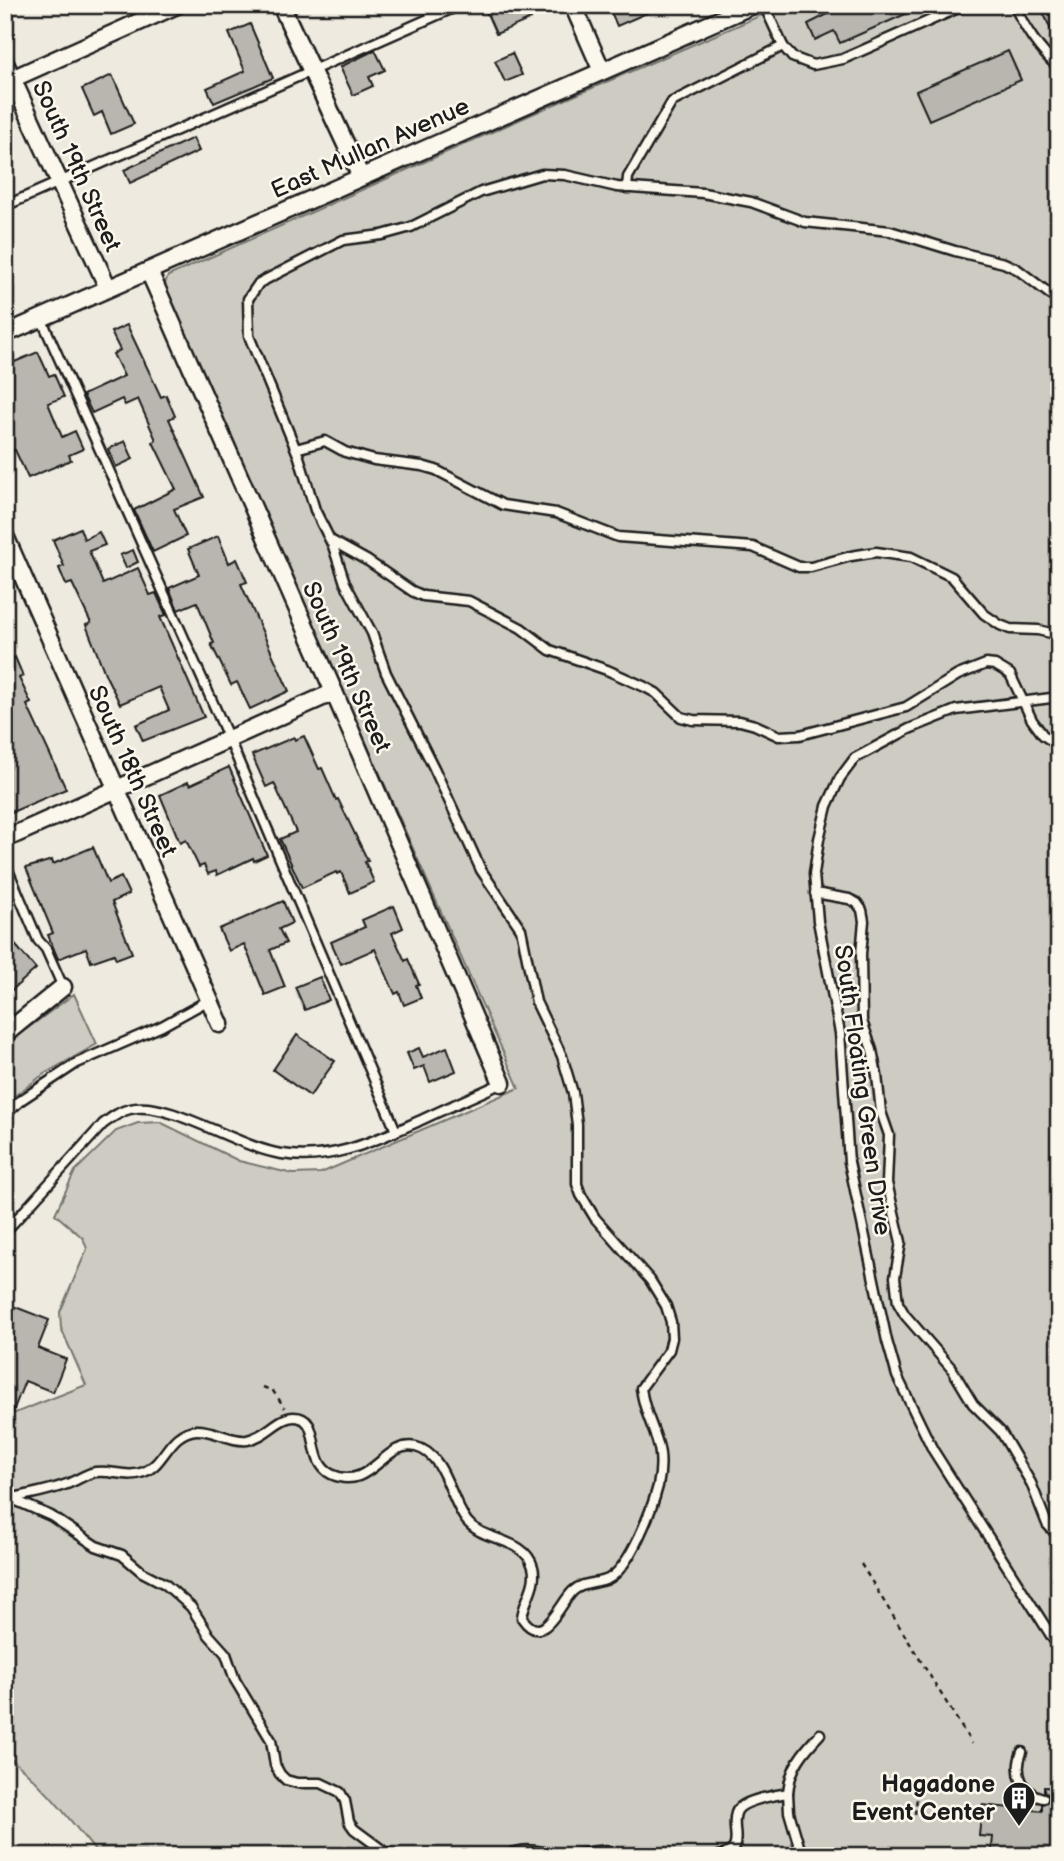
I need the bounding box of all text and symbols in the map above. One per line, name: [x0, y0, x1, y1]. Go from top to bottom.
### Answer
street label: South 19th Street: [26, 76, 127, 257]
street label: East Mullan Avenue: [267, 92, 474, 205]
street label: South 19th Street: [296, 577, 397, 758]
street label: South 18th Street: [82, 681, 184, 862]
street label: South Floating Green Drive: [828, 943, 897, 1237]
place label: Hagadone Event Center: [852, 1770, 995, 1827]
building icon: Hagadone Event Center: [1000, 1779, 1038, 1828]

